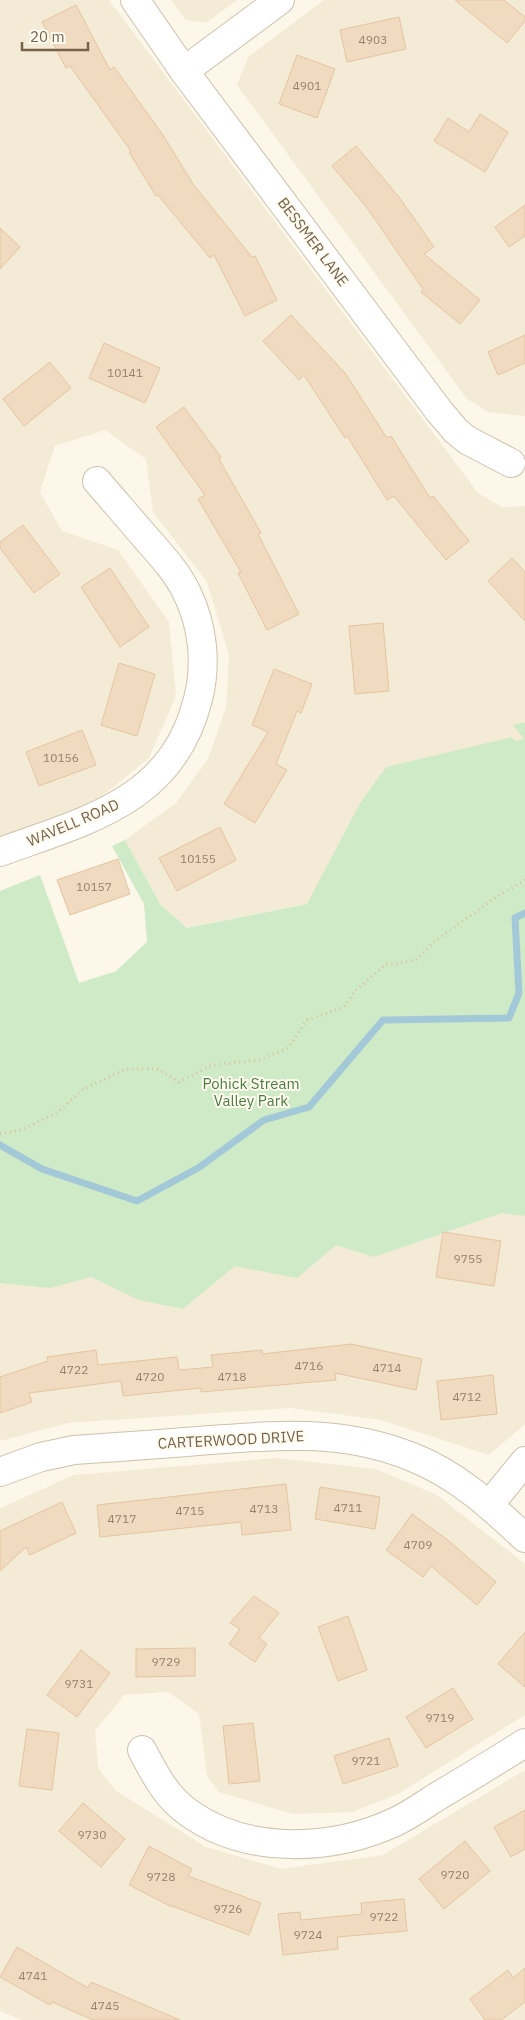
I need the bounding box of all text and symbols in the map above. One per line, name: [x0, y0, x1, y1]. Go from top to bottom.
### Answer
scale bar: [22, 20, 89, 52]
text: 20 m: [30, 27, 65, 46]
house number: 4903: [359, 32, 387, 47]
house number: 4901: [293, 78, 321, 93]
street label: BESSMER LANE: [274, 193, 353, 290]
house number: 10141: [107, 365, 143, 380]
house number: 10156: [43, 750, 79, 765]
street label: WAVELL ROAD: [24, 795, 122, 850]
house number: 10155: [180, 851, 216, 866]
house number: 10157: [76, 879, 112, 894]
park label: Pohick Stream Valley Park: [202, 1074, 300, 1110]
house number: 9755: [454, 1251, 482, 1266]
house number: 4716: [295, 1358, 323, 1373]
house number: 4714: [373, 1360, 401, 1375]
house number: 4722: [60, 1362, 88, 1377]
house number: 4720: [136, 1369, 164, 1384]
house number: 4718: [218, 1369, 246, 1384]
house number: 4712: [453, 1389, 481, 1404]
street label: CARTERWOOD DRIVE: [157, 1426, 305, 1453]
house number: 4711: [334, 1500, 362, 1515]
house number: 4713: [250, 1501, 278, 1516]
house number: 4715: [176, 1503, 204, 1518]
house number: 4717: [108, 1511, 136, 1526]
house number: 4709: [404, 1537, 432, 1552]
house number: 9729: [152, 1654, 180, 1669]
house number: 9731: [65, 1676, 93, 1691]
house number: 9719: [426, 1710, 454, 1725]
house number: 9721: [352, 1753, 380, 1768]
house number: 9730: [78, 1827, 106, 1842]
house number: 9720: [441, 1867, 469, 1882]
house number: 9728: [147, 1869, 175, 1884]
house number: 9726: [214, 1901, 242, 1916]
house number: 9722: [370, 1909, 398, 1924]
house number: 9724: [294, 1927, 322, 1942]
house number: 4741: [19, 1968, 47, 1983]
house number: 4745: [91, 1998, 119, 2013]

